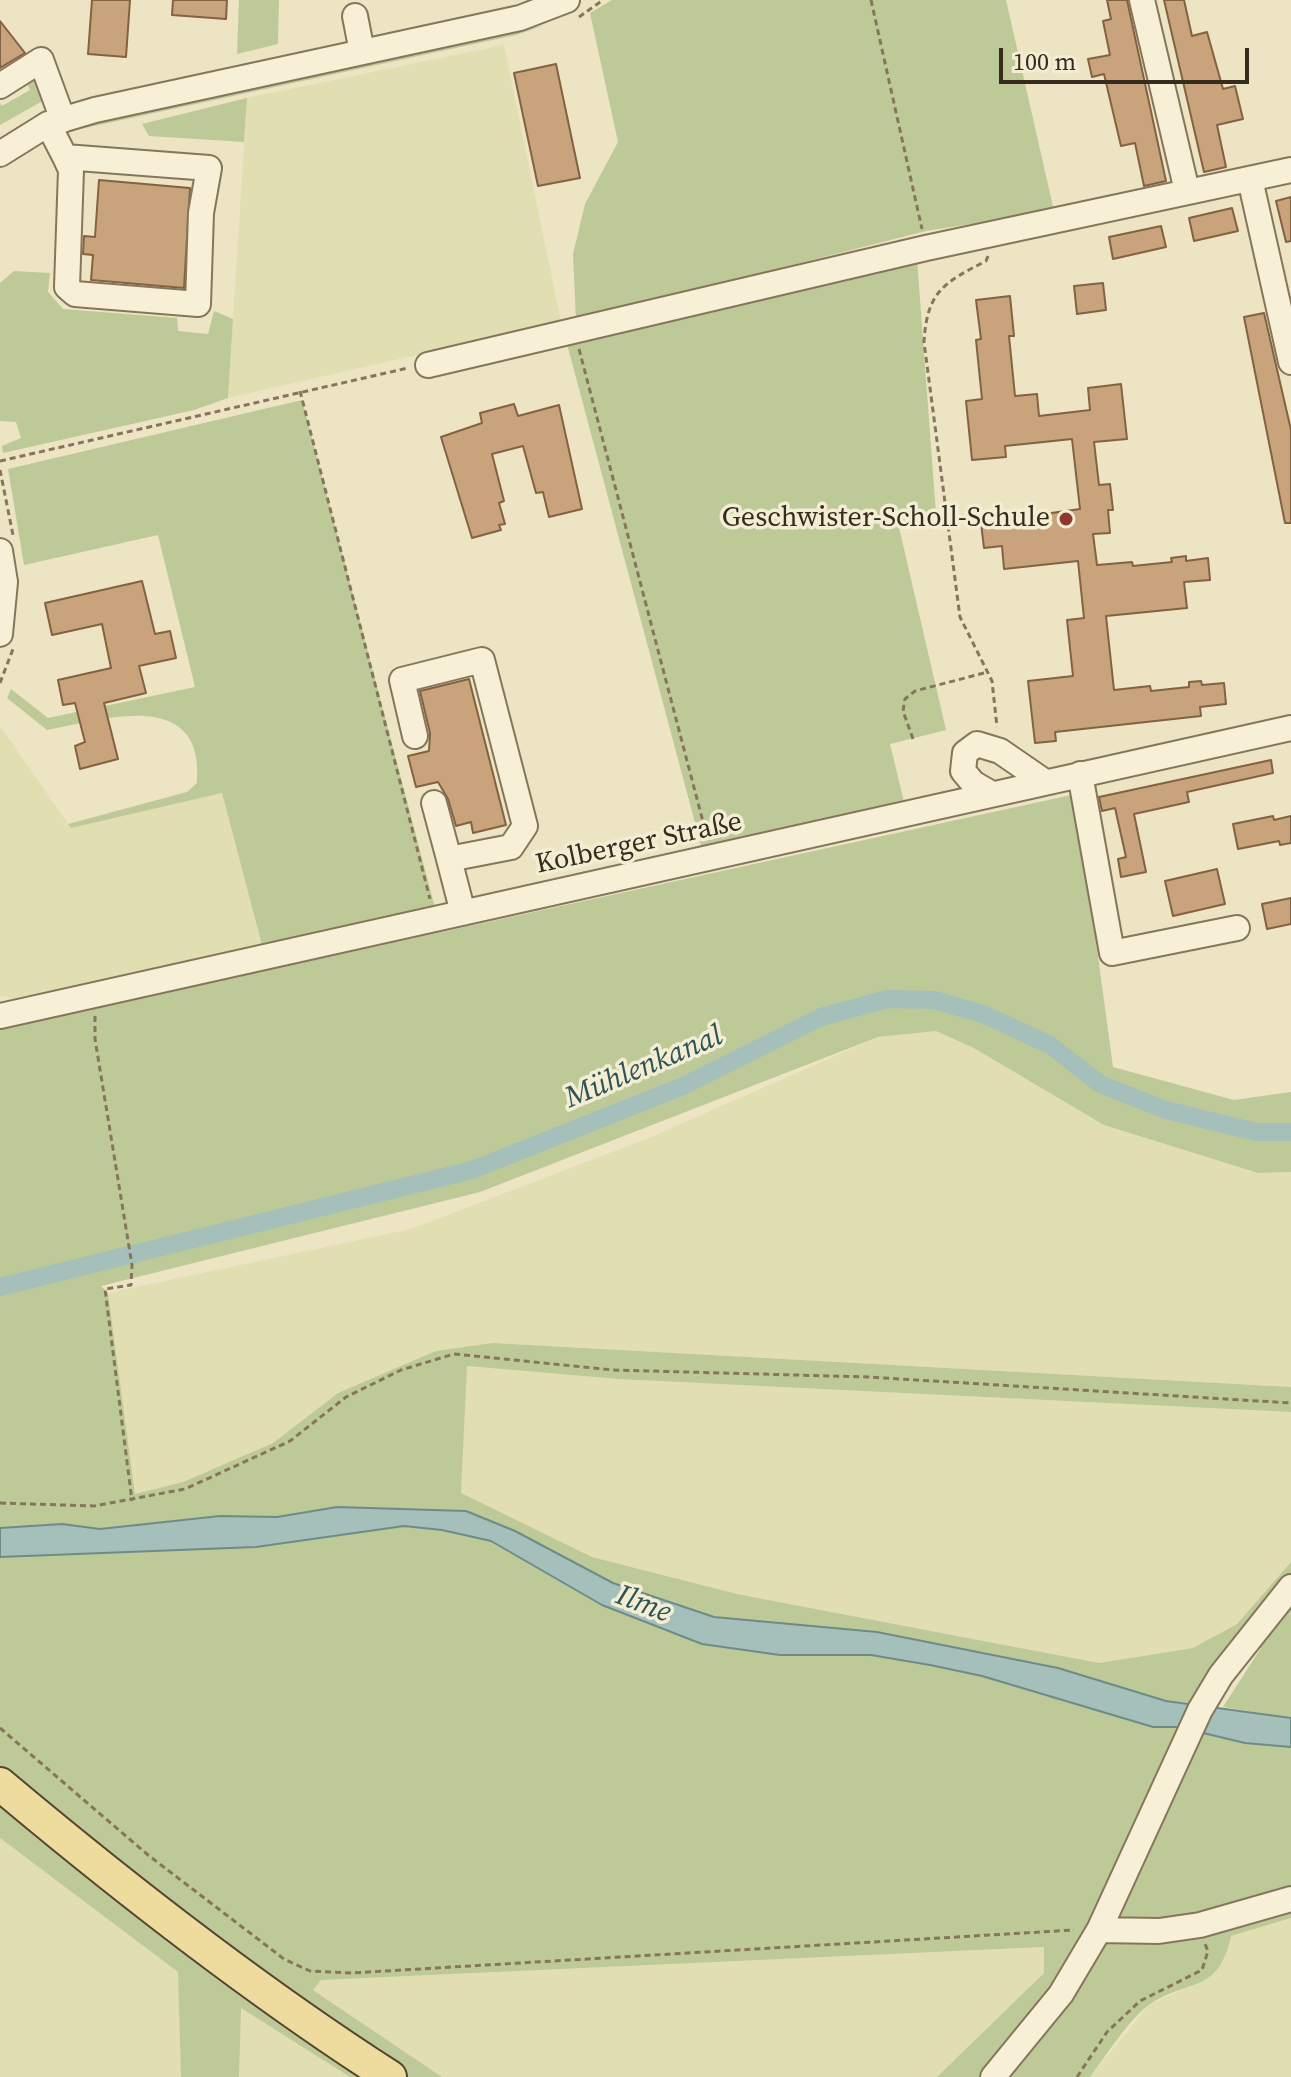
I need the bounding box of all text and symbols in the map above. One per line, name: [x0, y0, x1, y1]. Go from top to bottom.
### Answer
scale bar: [1003, 32, 1253, 82]
text: 100 m: [1013, 45, 1076, 78]
place label: Geschwister-Scholl-Schule: [722, 502, 1050, 536]
marker: Geschwister-Scholl-Schule: [1057, 510, 1075, 528]
street label: Kolberger Straße: [533, 806, 745, 882]
water label: Mühlenkanal: [560, 1019, 728, 1117]
water label: Ilme: [610, 1578, 676, 1632]

